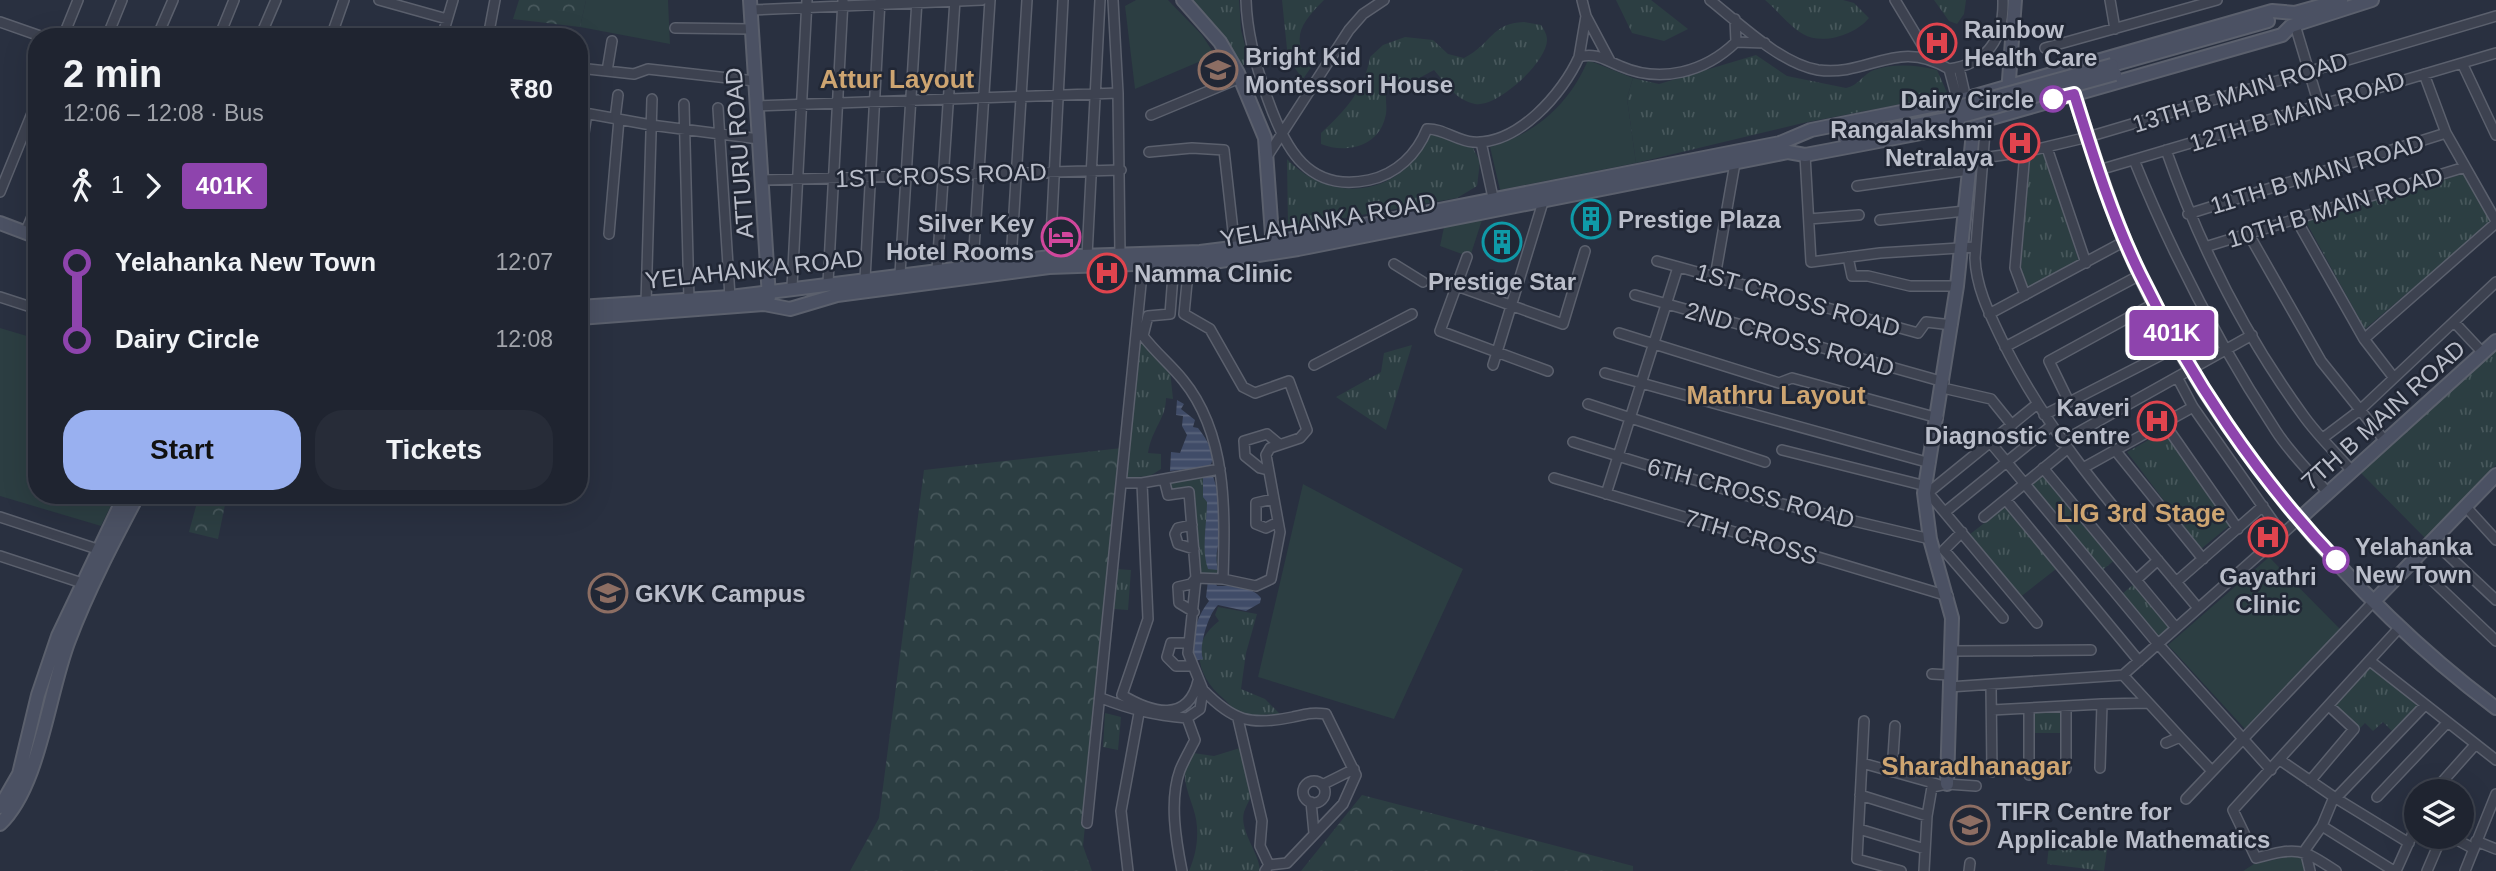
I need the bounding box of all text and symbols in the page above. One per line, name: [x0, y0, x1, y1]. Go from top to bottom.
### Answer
place label: Rainbow Health Care: [1964, 16, 2097, 71]
hospital icon: Rainbow Health Care: [1916, 22, 1958, 64]
place label: Bright Kid Montessori House: [1245, 43, 1453, 98]
street label: 13TH B MAIN ROAD: [2129, 46, 2351, 138]
school or university icon: Bright Kid Montessori House: [1197, 49, 1239, 91]
text: 2 min: [63, 53, 162, 95]
district label: Attur Layout: [820, 64, 975, 94]
street label: 12TH B MAIN ROAD: [2186, 65, 2408, 157]
street label: ATTURU ROAD: [720, 66, 758, 240]
text: ₹80: [509, 74, 553, 104]
place label: Dairy Circle: [1901, 86, 2034, 113]
marker: Dairy Circle: [2040, 86, 2066, 112]
text: 12:06 – 12:08 · Bus: [63, 100, 264, 126]
place label: Rangalakshmi Netralaya: [1830, 116, 1994, 171]
hospital icon: Rangalakshmi Netralaya: [1999, 122, 2041, 164]
street label: 11TH B MAIN ROAD: [2207, 129, 2427, 219]
street label: 1ST CROSS ROAD: [835, 158, 1047, 192]
street label: 10TH B MAIN ROAD: [2224, 161, 2446, 253]
icon: walk: [63, 167, 101, 205]
icon: forward: [134, 167, 172, 205]
text: 1: [111, 172, 124, 198]
text: 401K: [196, 172, 253, 199]
street label: YELAHANKA ROAD: [1218, 188, 1438, 252]
building icon: Prestige Plaza: [1570, 198, 1612, 240]
place label: Prestige Plaza: [1618, 206, 1781, 233]
place label: Silver Key Hotel Rooms: [886, 210, 1035, 265]
hotel icon: Silver Key Hotel Rooms: [1040, 216, 1082, 258]
building icon: Prestige Star: [1481, 221, 1523, 263]
street label: YELAHANKA ROAD: [644, 244, 864, 294]
text: Yelahanka New Town: [115, 247, 376, 277]
text: 12:07: [495, 249, 553, 275]
hospital icon: Namma Clinic: [1086, 252, 1128, 294]
street label: 1ST CROSS ROAD: [1693, 258, 1903, 342]
place label: Namma Clinic: [1134, 260, 1293, 287]
place label: Prestige Star: [1428, 268, 1576, 295]
street label: 2ND CROSS ROAD: [1682, 296, 1898, 382]
line badge: 401K: [2123, 310, 2221, 356]
text: 401K: [2143, 319, 2201, 346]
text: Dairy Circle: [115, 324, 260, 354]
text: 12:08: [495, 326, 553, 352]
street label: 7TH B MAIN ROAD: [2296, 334, 2470, 496]
district label: Mathru Layout: [1686, 380, 1866, 410]
place label: Kaveri Diagnostic Centre: [1925, 394, 2130, 449]
hospital icon: Kaveri Diagnostic Centre: [2136, 400, 2178, 442]
button: Start: [63, 410, 301, 490]
button: Tickets: [315, 410, 553, 490]
street label: 6TH CROSS ROAD: [1644, 452, 1858, 534]
district label: LIG 3rd Stage: [2056, 498, 2226, 528]
street label: 7TH CROSS: [1681, 504, 1821, 570]
hospital icon: Gayathri Clinic: [2247, 516, 2289, 558]
place label: Yelahanka New Town: [2355, 533, 2473, 588]
marker: Yelahanka New Town: [2323, 547, 2349, 573]
place label: Gayathri Clinic: [2219, 563, 2317, 618]
school or university icon: GKVK Campus: [587, 572, 629, 614]
place label: GKVK Campus: [635, 580, 806, 607]
district label: Sharadhanagar: [1881, 751, 2071, 781]
map controls: [2404, 779, 2474, 849]
button: layers: [2404, 779, 2474, 849]
place label: TIFR Centre for Applicable Mathematics: [1997, 798, 2270, 853]
school or university icon: TIFR Centre for Applicable Mathematics: [1949, 804, 1991, 846]

